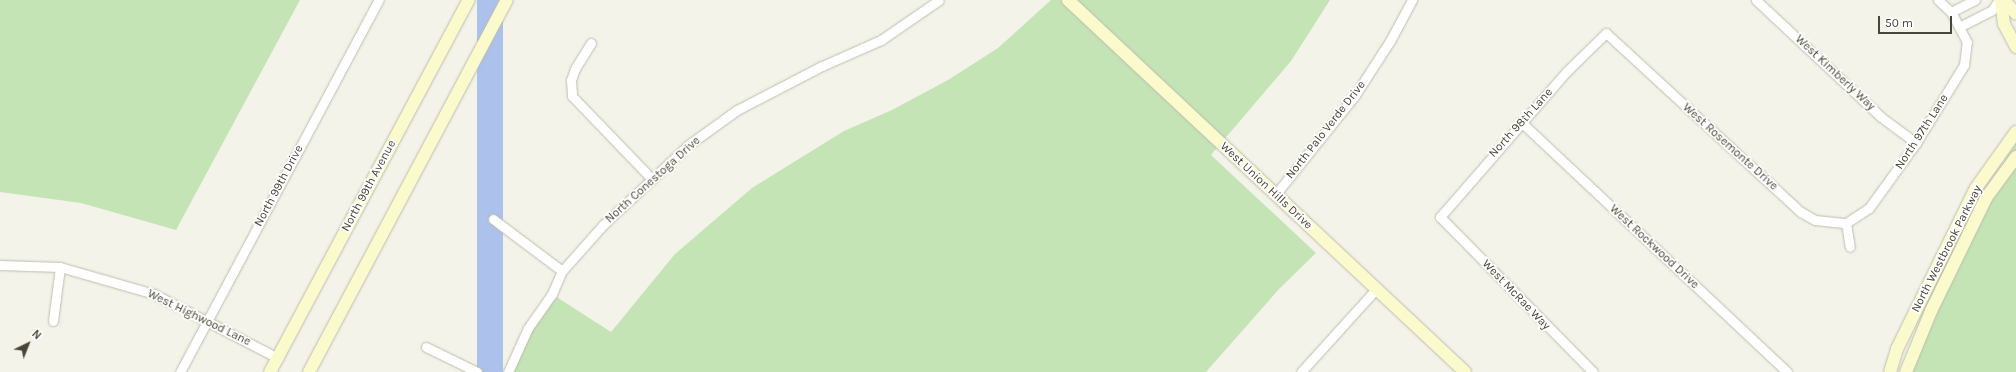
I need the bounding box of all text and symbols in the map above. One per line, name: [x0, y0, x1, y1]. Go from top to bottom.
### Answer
scale bar: [1880, 8, 1954, 34]
text: 50 m: [1885, 16, 1913, 30]
street label: West Kimberly Way: [1792, 32, 1878, 114]
street label: North Palo Verde Drive: [1283, 78, 1369, 182]
street label: North 98th Lane: [1486, 85, 1556, 161]
street label: North 97th Lane: [1892, 92, 1952, 172]
street label: West Rosemonte Drive: [1679, 100, 1781, 194]
street label: North Conestoga Drive: [603, 134, 703, 226]
street label: North 99th Avenue: [339, 138, 399, 234]
street label: West Union Hills Drive: [1217, 139, 1315, 233]
street label: North 99th Drive: [251, 143, 307, 229]
street label: North Westbrook Parkway: [1909, 183, 1985, 315]
street label: West Rockwood Drive: [1606, 202, 1702, 292]
street label: West McRae Way: [1479, 257, 1553, 333]
street label: West Highwood Lane: [145, 287, 253, 349]
north arrow: [8, 324, 48, 364]
text: N: [29, 327, 44, 342]

